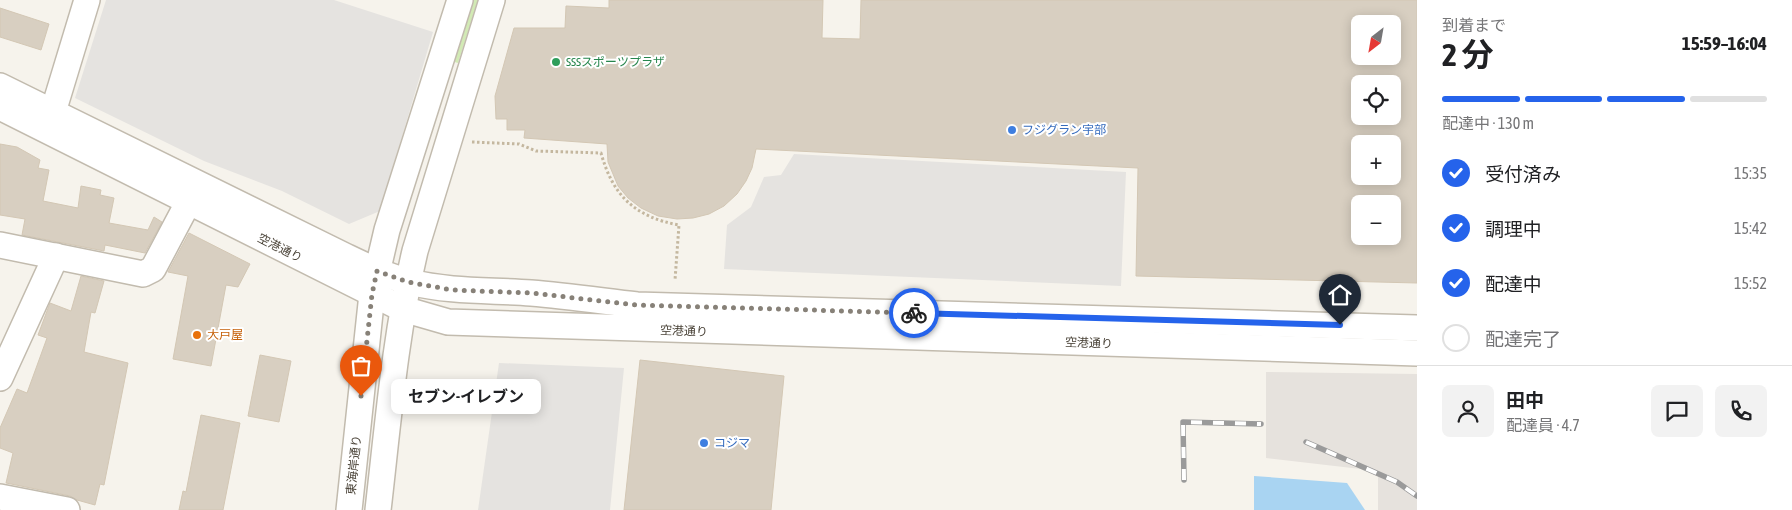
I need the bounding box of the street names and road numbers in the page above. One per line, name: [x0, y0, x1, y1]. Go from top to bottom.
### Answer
street label: 空港通り: [255, 231, 305, 265]
street label: 空港通り: [660, 323, 708, 339]
street label: 空港通り: [1065, 335, 1113, 351]
street label: 東海岸通り: [344, 434, 364, 496]

